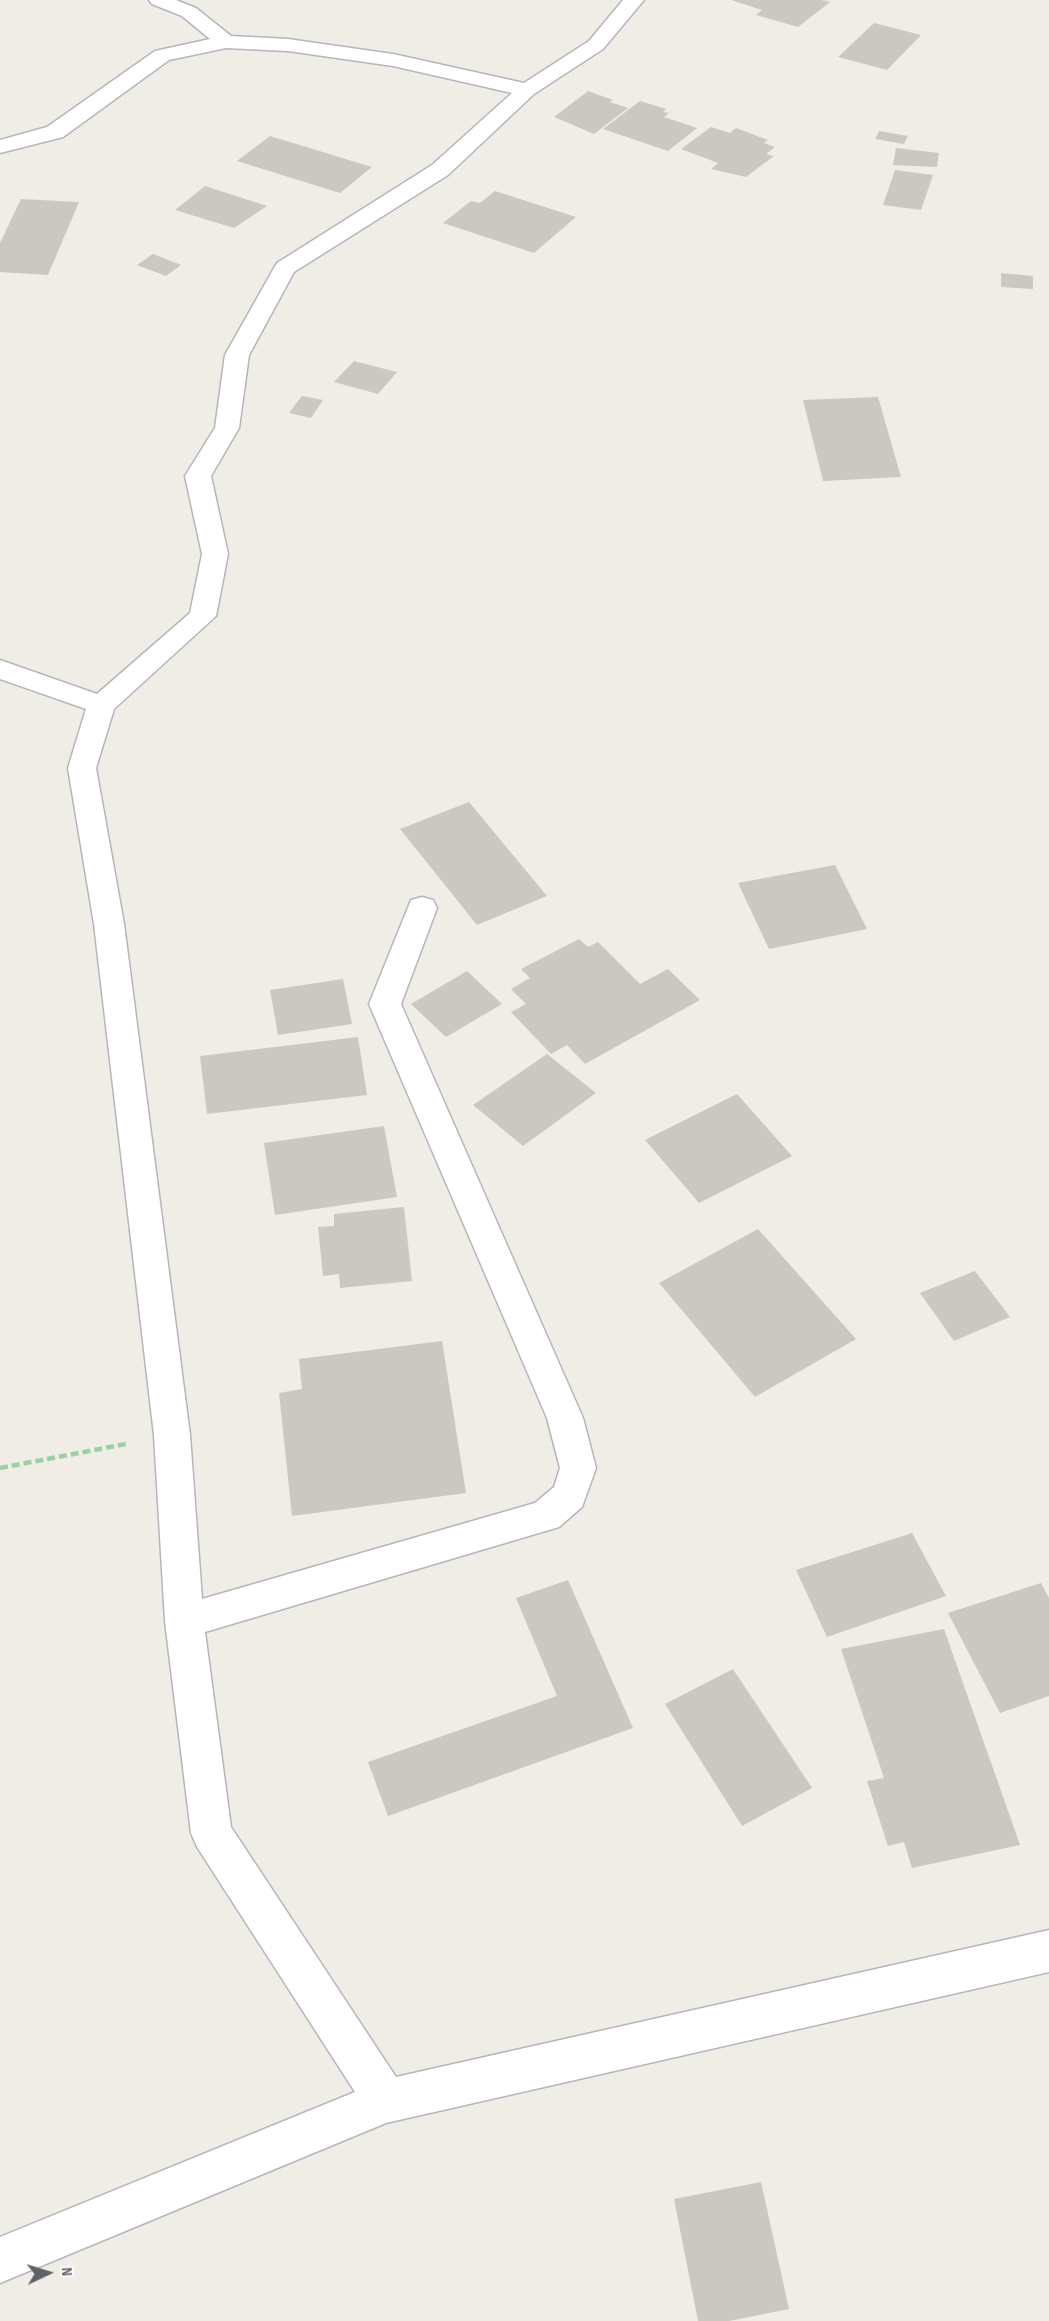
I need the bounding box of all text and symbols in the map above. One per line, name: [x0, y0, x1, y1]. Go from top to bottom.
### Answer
north arrow: [18, 2243, 78, 2303]
text: N: [57, 2267, 76, 2277]

